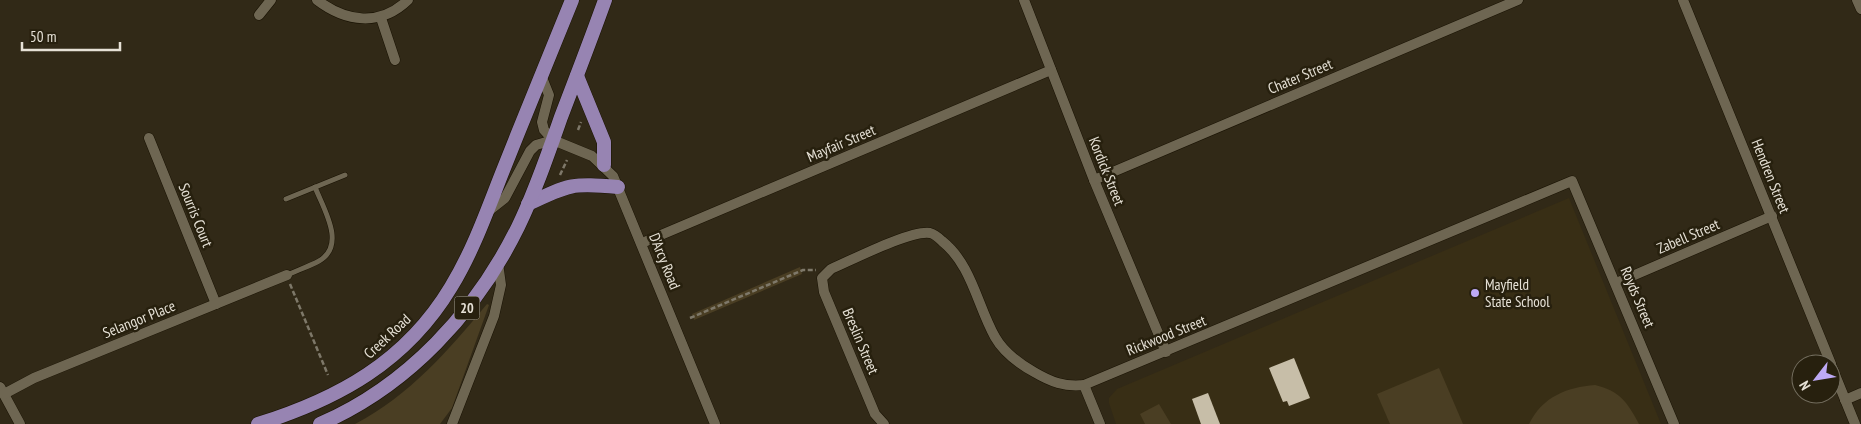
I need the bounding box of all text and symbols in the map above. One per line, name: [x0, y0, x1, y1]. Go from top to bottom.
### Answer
scale bar: [22, 20, 120, 52]
text: 50 m: [30, 27, 56, 46]
street label: Chater Street: [1265, 54, 1335, 98]
street label: Mayfair Street: [804, 120, 878, 166]
street label: Kordick Street: [1085, 134, 1129, 208]
street label: Hendren Street: [1748, 136, 1794, 216]
street label: Sourris Court: [175, 180, 217, 250]
street label: Zabell Street: [1654, 214, 1722, 258]
street label: D'Arcy Road: [645, 230, 685, 292]
street label: Royds Street: [1617, 264, 1659, 330]
place label: Mayfield State School: [1485, 275, 1550, 311]
marker: Mayfield State School: [1469, 287, 1481, 299]
street label: Selangor Place: [100, 296, 178, 342]
road number: 20: [454, 296, 480, 320]
street label: Breslin Street: [839, 305, 883, 377]
street label: Creek Road: [360, 310, 414, 362]
street label: Rickwood Street: [1123, 310, 1209, 360]
north arrow: [1791, 354, 1841, 404]
text: N: [1795, 378, 1815, 394]

